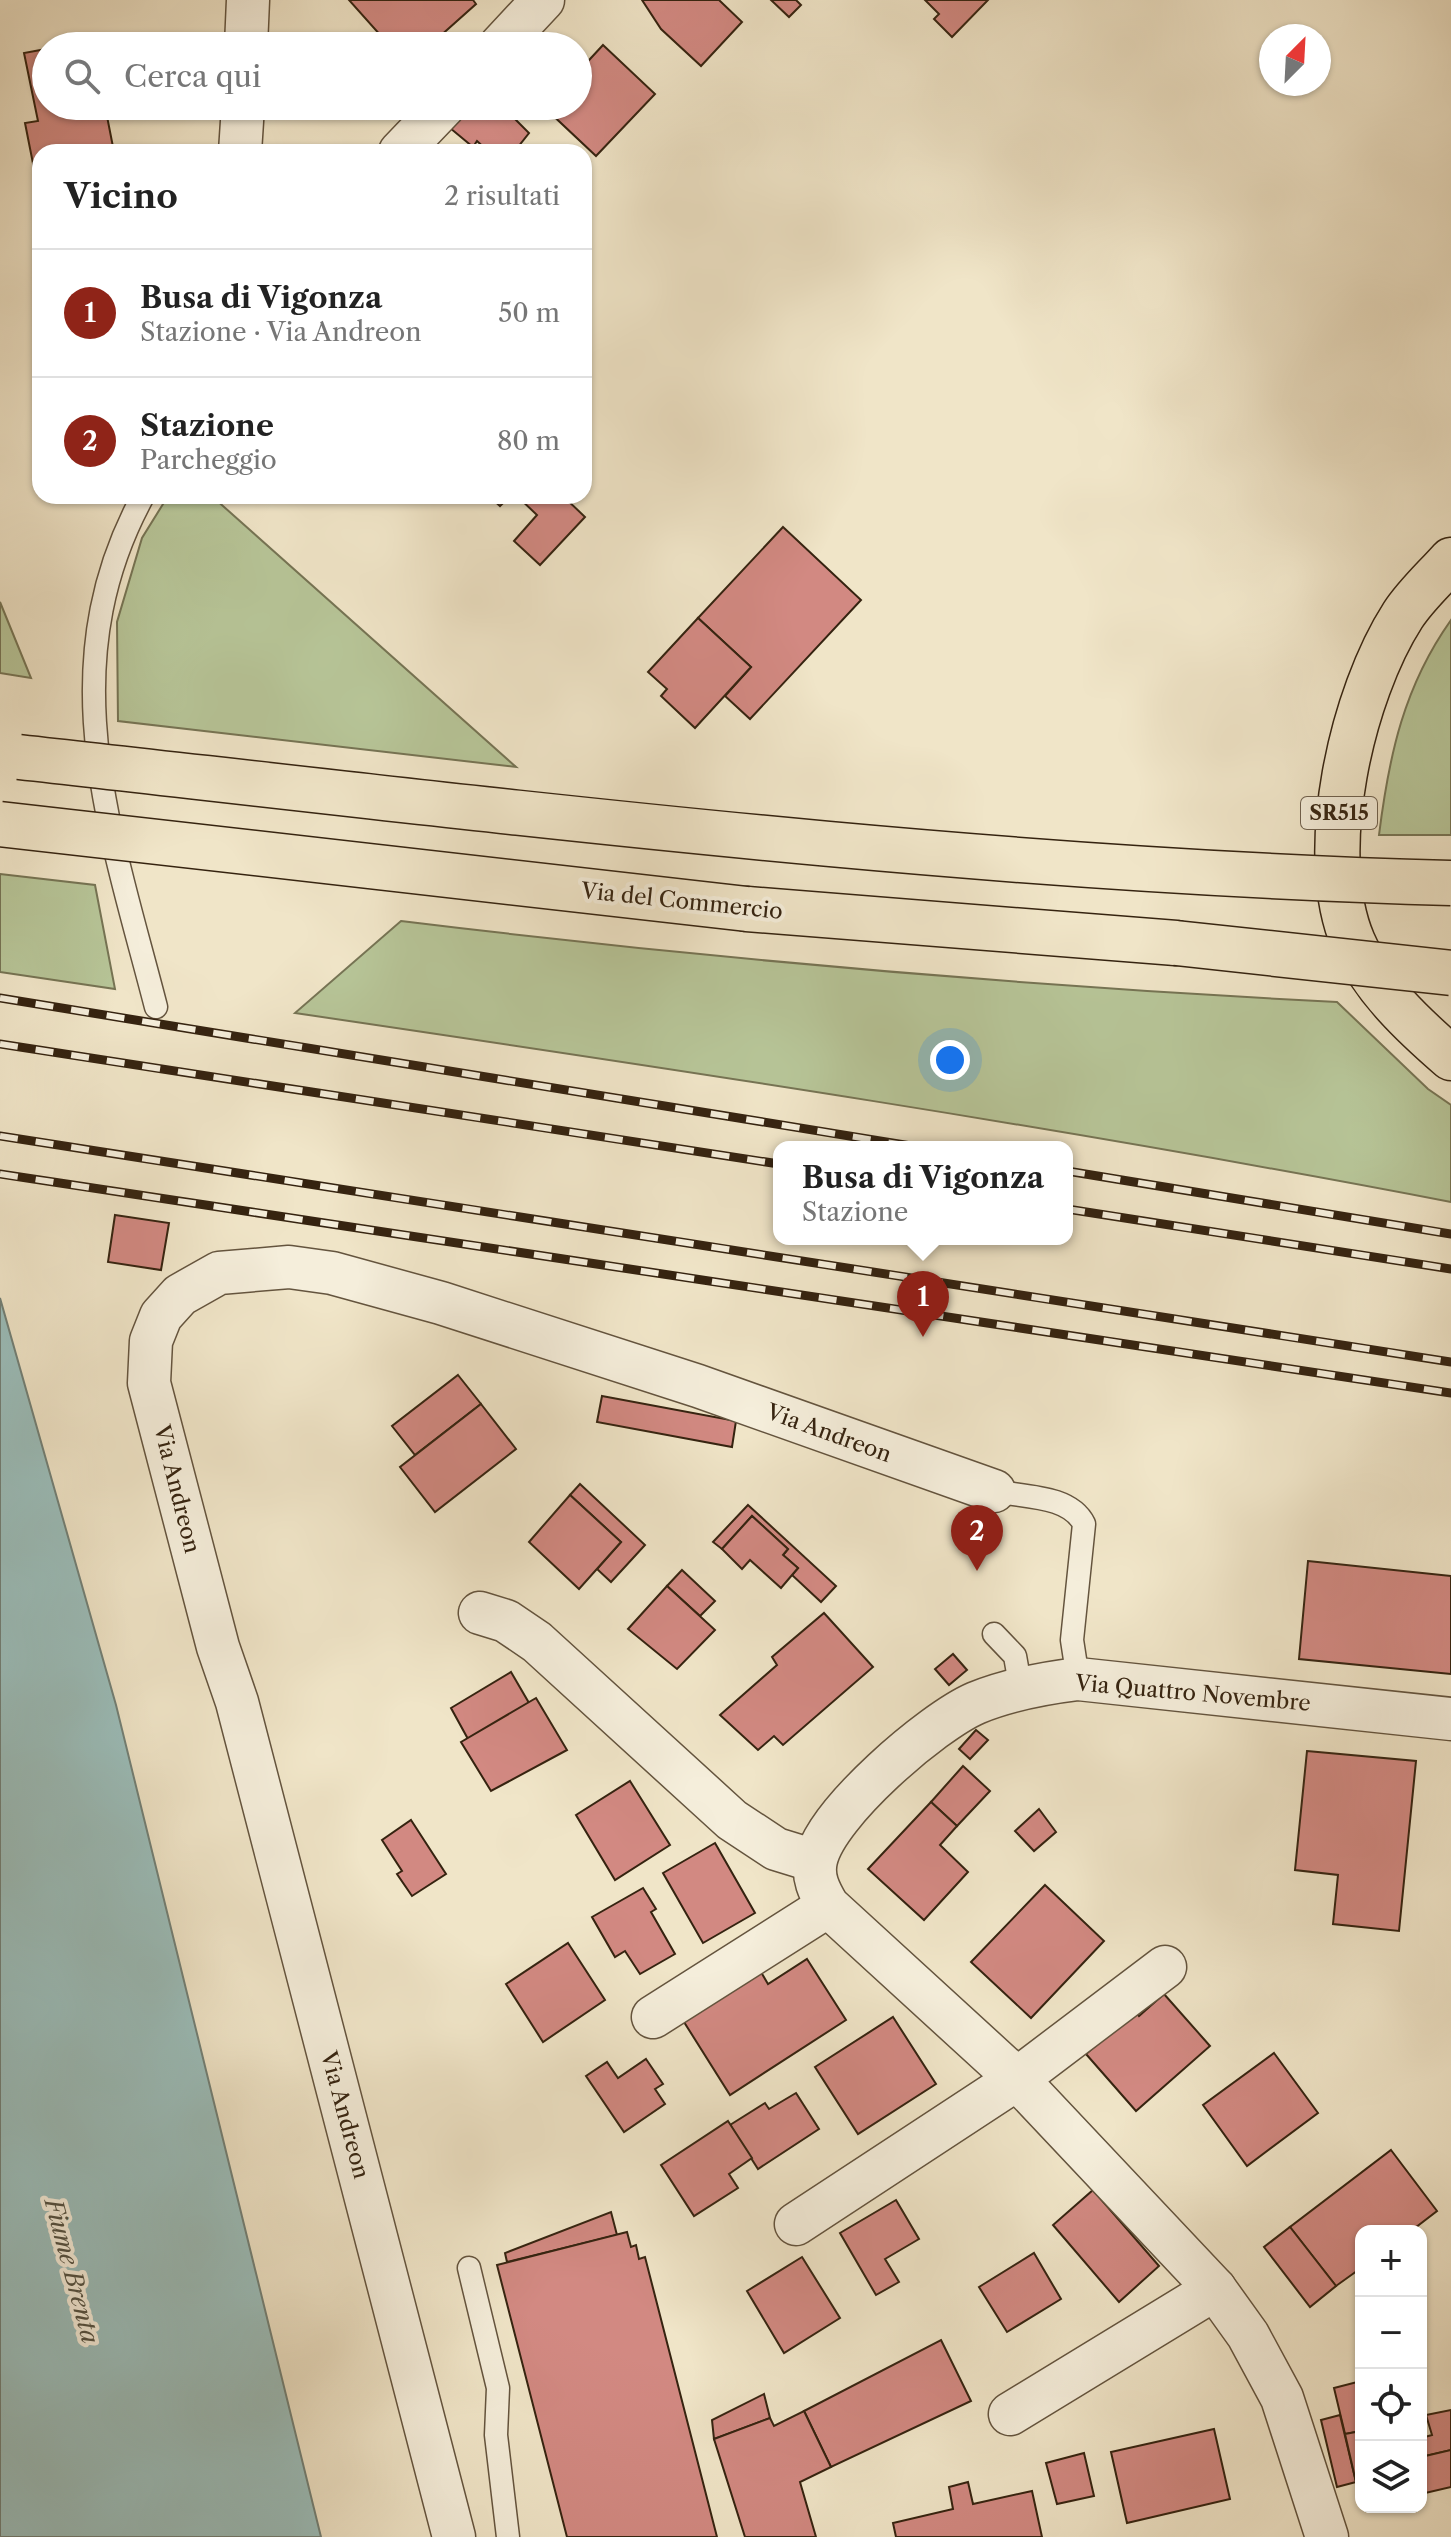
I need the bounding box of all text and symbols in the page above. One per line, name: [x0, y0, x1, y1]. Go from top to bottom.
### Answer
north arrow: [1259, 24, 1331, 96]
search box: [32, 32, 592, 120]
icon: search: [60, 54, 104, 98]
text: Cerca qui: [124, 58, 261, 95]
text: Vicino: [64, 175, 178, 217]
text: 2 risultati: [444, 180, 560, 212]
text: Busa di Vigonza: [140, 279, 382, 316]
text: 1: [84, 297, 96, 329]
text: 50 m: [498, 297, 560, 329]
text: Stazione · Via Andreon: [140, 316, 421, 348]
text: Stazione: [140, 407, 274, 444]
text: 2: [82, 425, 98, 457]
text: 80 m: [497, 425, 560, 457]
text: Parcheggio: [140, 444, 277, 476]
road number: SR515: [1301, 797, 1377, 829]
street label: Via del Commercio: [579, 877, 784, 925]
your location: [930, 1040, 970, 1080]
popup: [773, 1141, 1073, 1245]
text: Busa di Vigonza: [802, 1159, 1044, 1196]
text: Stazione: [802, 1196, 908, 1228]
pin: 1: [897, 1271, 949, 1337]
street label: Via Andreon: [762, 1398, 895, 1468]
street label: Via Andreon: [148, 1421, 206, 1556]
pin: 2: [951, 1505, 1003, 1571]
street label: Via Quattro Novembre: [1073, 1669, 1312, 1717]
street label: Via Andreon: [315, 2047, 375, 2182]
water label: Fiume Brenta: [38, 2193, 105, 2347]
map controls: [1355, 2225, 1427, 2513]
button: +: [1355, 2225, 1427, 2297]
button: −: [1355, 2297, 1427, 2369]
button: locate: [1355, 2369, 1427, 2441]
button: layers: [1355, 2441, 1427, 2513]

